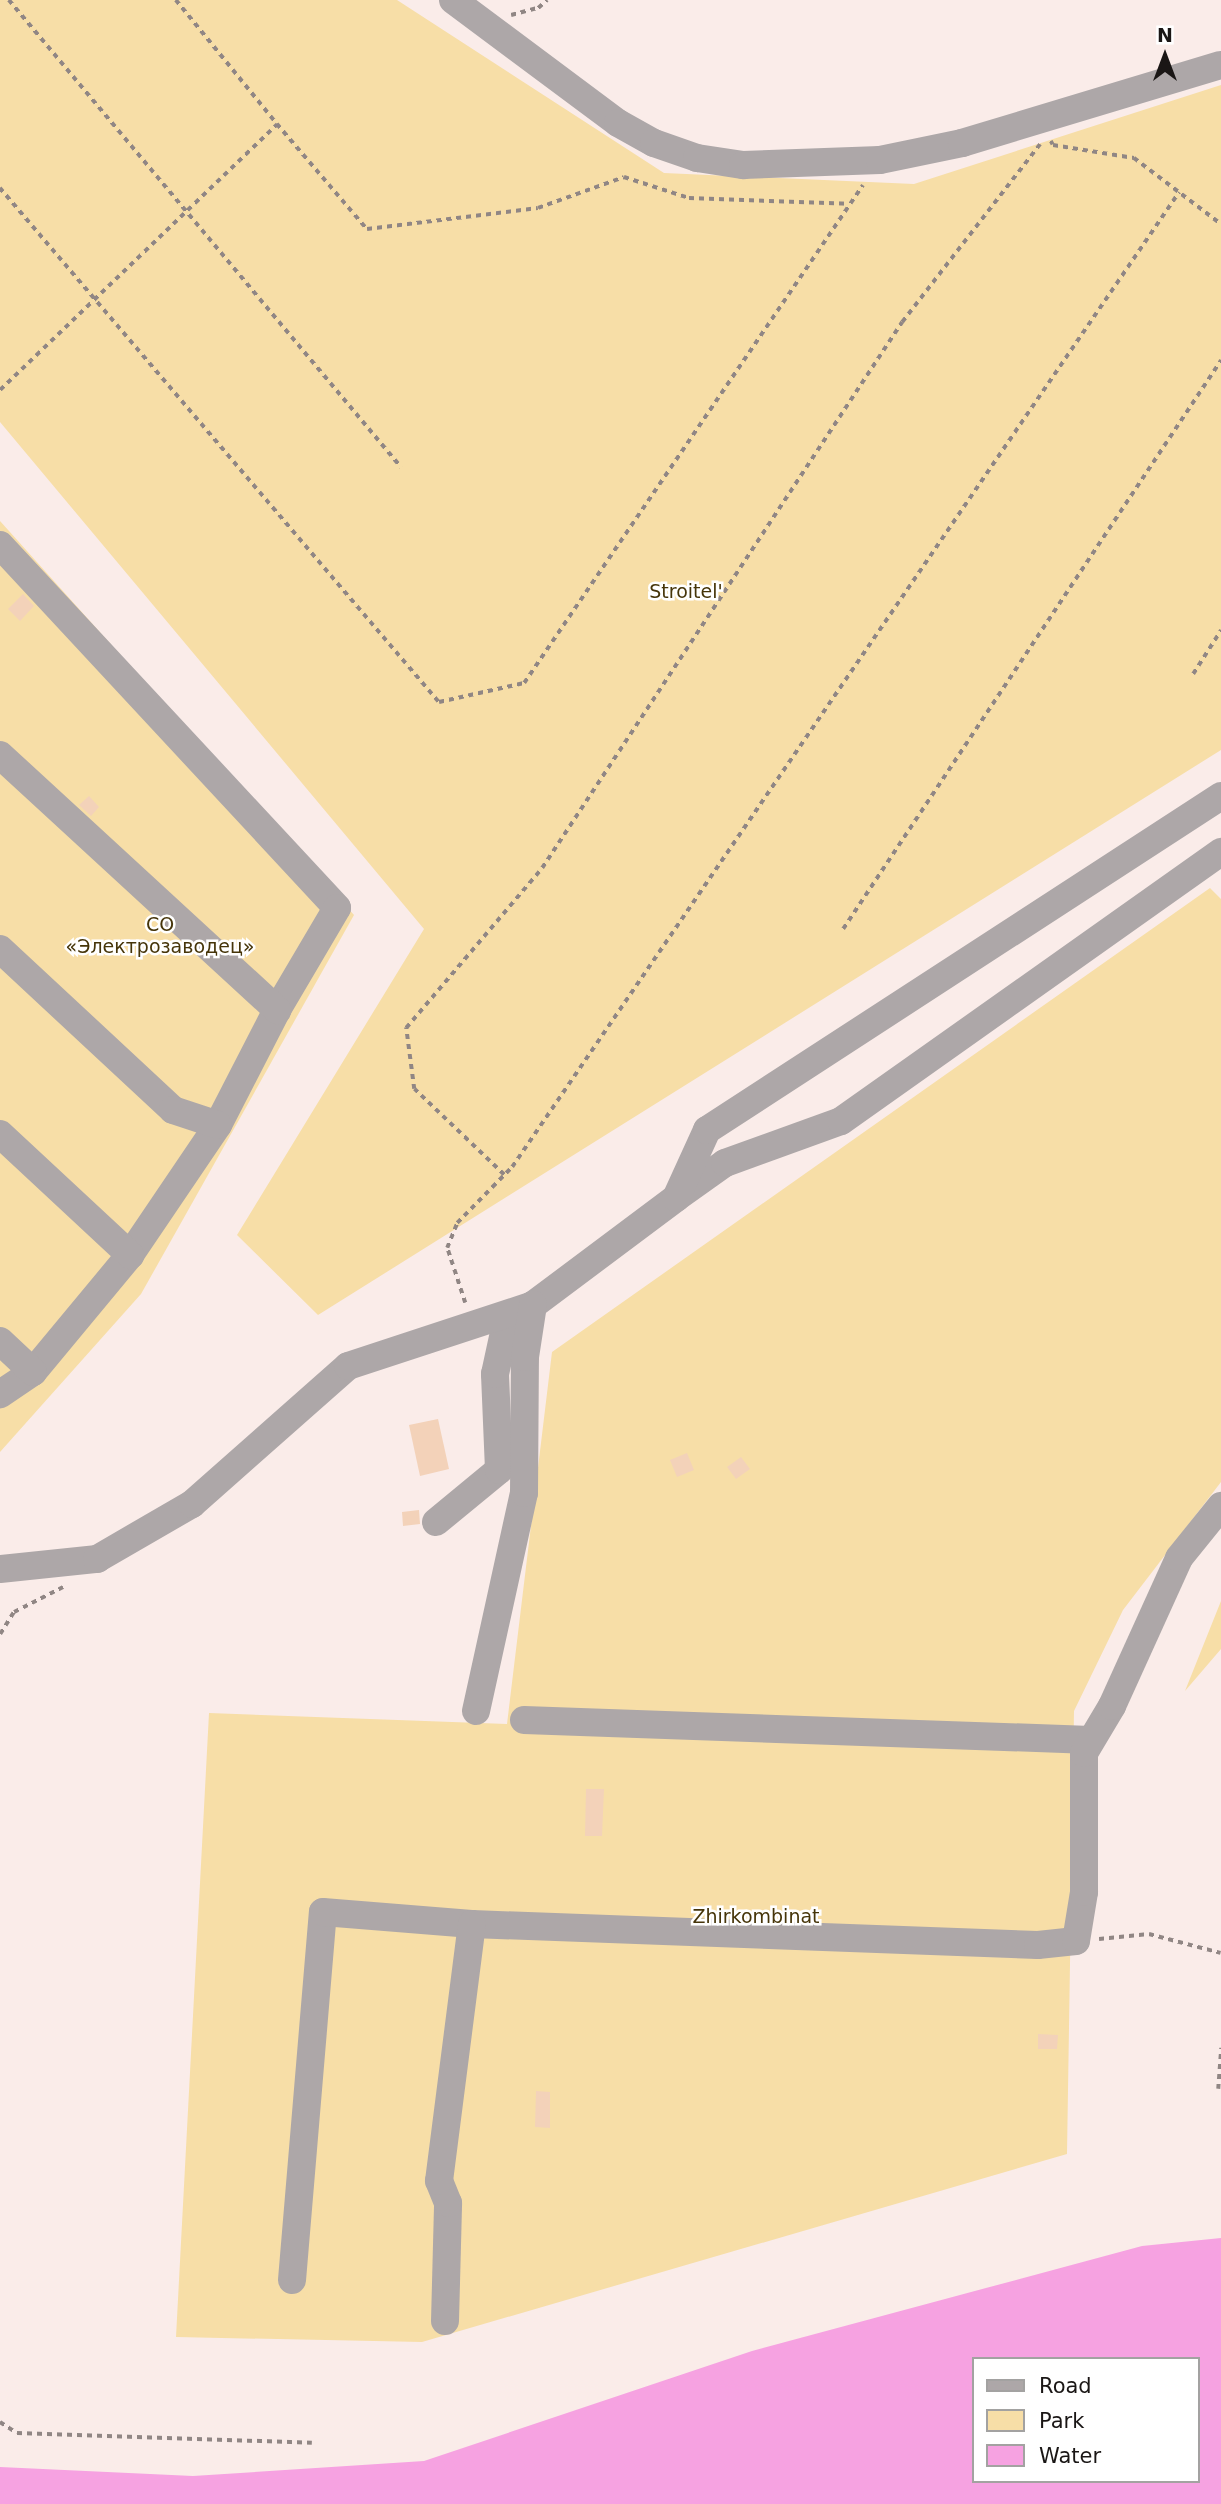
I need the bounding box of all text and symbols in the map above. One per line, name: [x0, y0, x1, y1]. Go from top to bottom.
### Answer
north arrow: [1130, 21, 1200, 91]
text: N: [1157, 24, 1173, 46]
park label: Stroitel': [649, 581, 723, 603]
park label: СО «Электрозаводец»: [66, 914, 254, 958]
park label: Zhirkombinat: [692, 1906, 820, 1928]
legend: [972, 2357, 1200, 2483]
text: Road: [1039, 2374, 1092, 2398]
text: Park: [1039, 2409, 1084, 2433]
text: Water: [1039, 2444, 1101, 2468]

